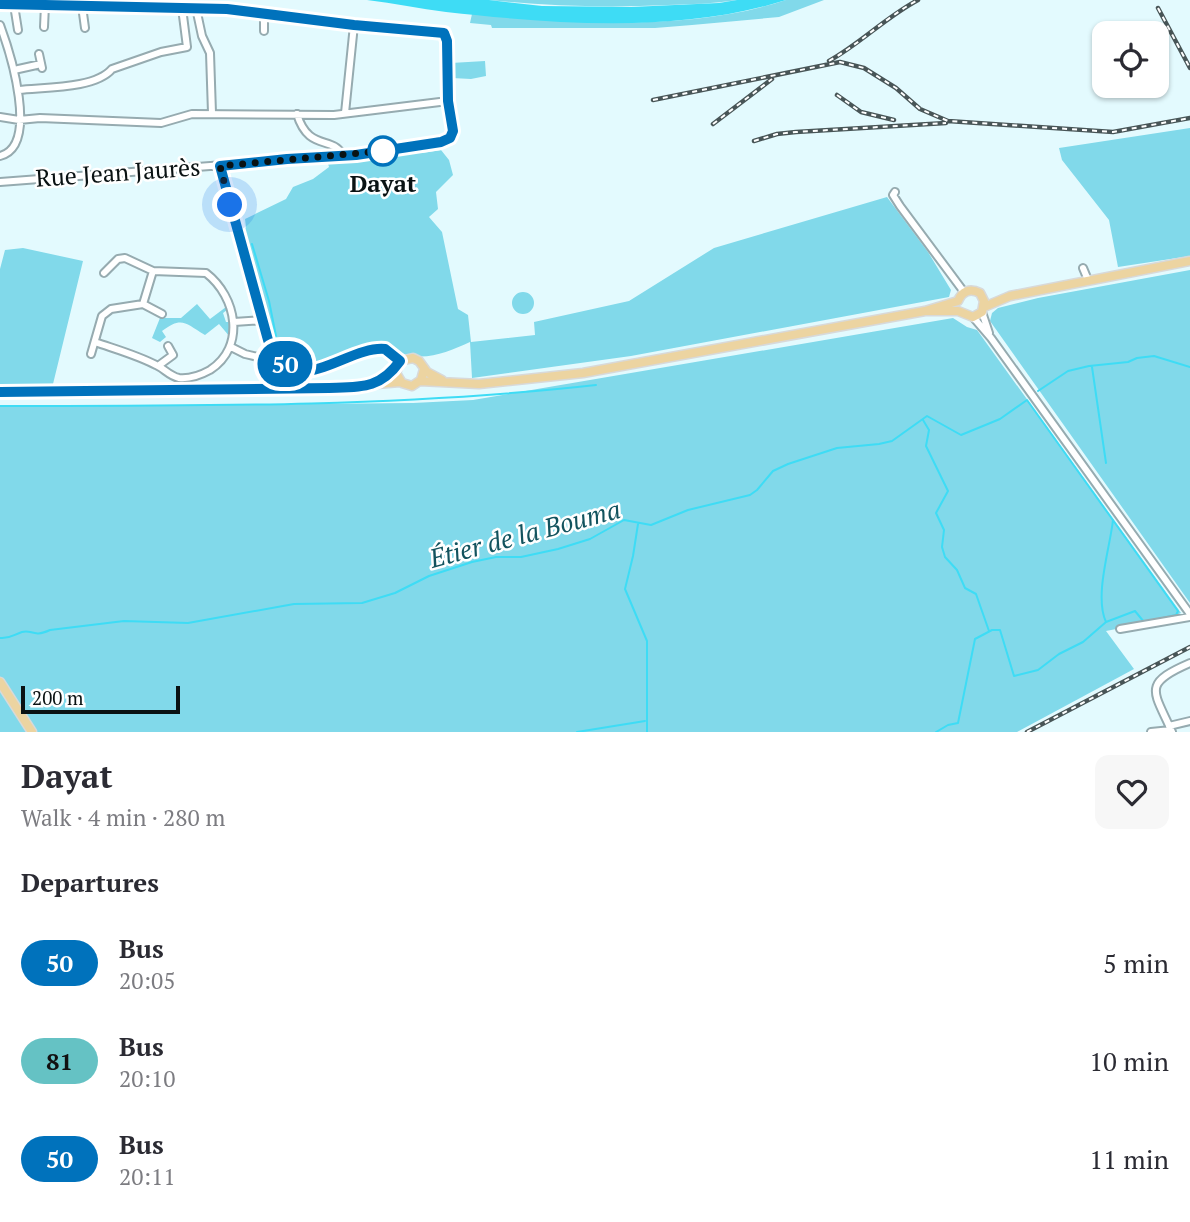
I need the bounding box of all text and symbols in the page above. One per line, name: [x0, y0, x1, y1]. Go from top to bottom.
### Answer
map controls: [1092, 21, 1169, 98]
button: locate: [1092, 21, 1169, 98]
marker: Dayat: [368, 136, 398, 166]
street label: Rue Jean Jaurès: [34, 150, 201, 194]
place label: Dayat: [350, 167, 417, 199]
your location: [212, 187, 247, 222]
line badge: 50: [254, 341, 316, 387]
text: 50: [271, 348, 299, 380]
water label: Étier de la Bouma: [425, 491, 624, 575]
scale bar: [21, 683, 180, 715]
text: 200 m: [32, 685, 83, 710]
text: Dayat: [21, 754, 113, 797]
button: heart: [1095, 755, 1169, 829]
text: Walk · 4 min · 280 m: [21, 802, 225, 833]
text: Departures: [21, 865, 159, 899]
text: Bus: [119, 931, 164, 965]
text: 5 min: [1103, 946, 1169, 980]
text: 50: [46, 947, 73, 979]
text: 20:05: [119, 965, 176, 996]
text: Bus: [119, 1029, 164, 1063]
text: 10 min: [1089, 1044, 1169, 1078]
text: 81: [46, 1045, 73, 1077]
text: 20:10: [119, 1063, 176, 1094]
text: Bus: [119, 1127, 164, 1161]
text: 11 min: [1089, 1142, 1169, 1176]
text: 50: [46, 1143, 73, 1175]
text: 20:11: [119, 1161, 176, 1192]

